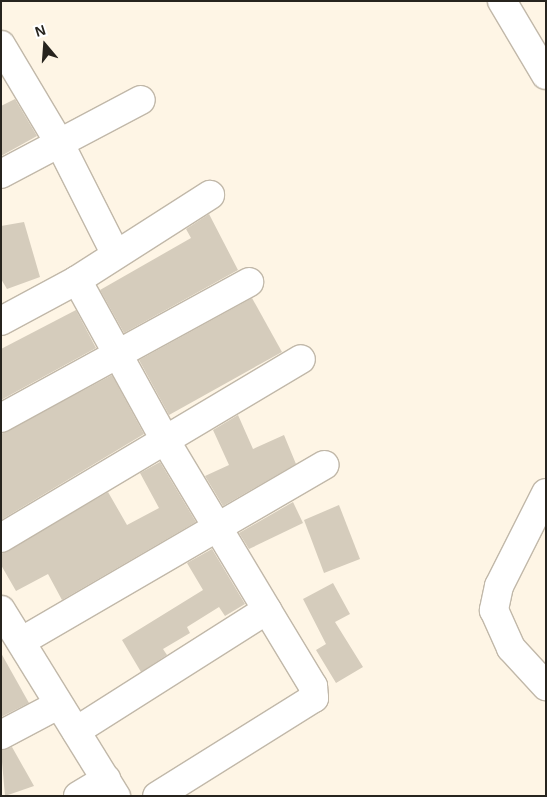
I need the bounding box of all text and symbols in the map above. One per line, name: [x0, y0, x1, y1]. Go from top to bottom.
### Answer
north arrow: [20, 20, 70, 70]
text: N: [33, 22, 48, 40]

